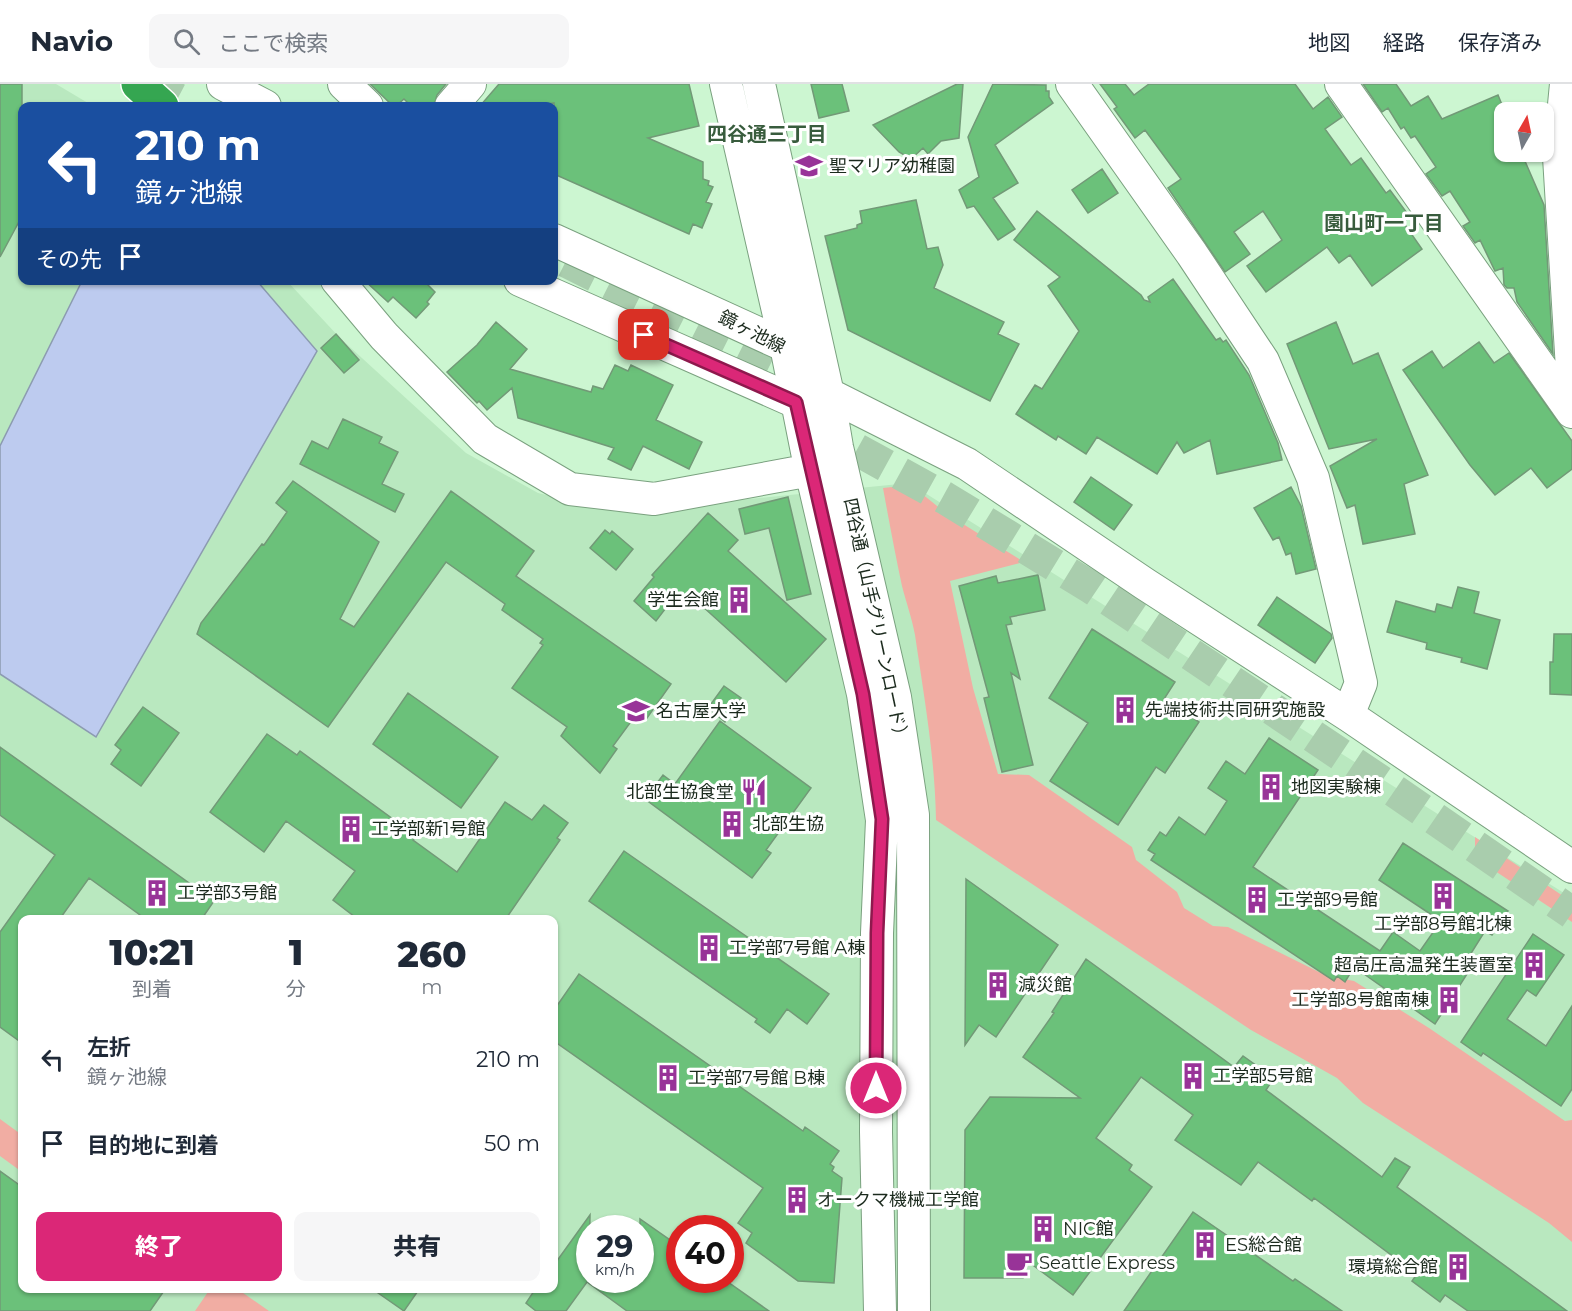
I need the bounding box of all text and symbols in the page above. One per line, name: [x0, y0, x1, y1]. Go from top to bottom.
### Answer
search box: [149, 14, 569, 68]
text: Navio: [30, 24, 113, 58]
icon: search: [170, 25, 203, 58]
text: ここで検索: [218, 30, 328, 57]
text: 地図: [1308, 30, 1350, 55]
text: 経路: [1383, 30, 1425, 55]
text: 保存済み: [1458, 30, 1542, 55]
north arrow: [1494, 102, 1554, 162]
map controls: [1494, 102, 1554, 162]
text: 210 m: [135, 119, 261, 171]
district label: 四谷通三丁目: [707, 122, 827, 146]
icon: left: [36, 126, 114, 204]
school or university icon: 聖マリア幼稚園: [794, 151, 824, 181]
place label: 聖マリア幼稚園: [829, 155, 955, 177]
text: 鏡ヶ池線: [135, 176, 243, 209]
district label: 園山町一丁目: [1324, 211, 1444, 235]
icon: arrive: [114, 240, 147, 273]
text: その先: [36, 246, 102, 273]
street label: 鏡ヶ池線: [715, 306, 789, 358]
pin: [618, 309, 669, 360]
icon: arrive: [627, 318, 660, 351]
street label: 四谷通（山手グリーンロード）: [839, 496, 913, 746]
building icon: 学生会館: [724, 585, 754, 615]
place label: 学生会館: [647, 589, 719, 611]
building icon: 先端技術共同研究施設: [1110, 695, 1140, 725]
school or university icon: 名古屋大学: [621, 696, 651, 726]
place label: 先端技術共同研究施設: [1145, 699, 1325, 721]
place label: 名古屋大学: [656, 700, 746, 722]
building icon: 地図実験棟: [1256, 772, 1286, 802]
place label: 地図実験棟: [1291, 776, 1381, 798]
restaurant icon: 北部生協食堂: [739, 777, 769, 807]
place label: 北部生協食堂: [626, 781, 734, 803]
building icon: 北部生協: [717, 809, 747, 839]
place label: 北部生協: [752, 813, 824, 835]
building icon: 工学部新1号館: [336, 814, 366, 844]
place label: 工学部新1号館: [371, 818, 486, 840]
building icon: 工学部3号館: [142, 878, 172, 908]
building icon: 工学部8号館北棟: [1428, 881, 1458, 911]
place label: 工学部3号館: [177, 882, 277, 904]
building icon: 工学部9号館: [1242, 885, 1272, 915]
place label: 工学部9号館: [1277, 889, 1378, 911]
place label: 工学部8号館北棟: [1374, 913, 1512, 935]
text: 10:21: [109, 930, 195, 974]
text: 1: [289, 930, 303, 974]
text: 260: [397, 932, 467, 976]
building icon: 工学部7号館 A棟: [694, 933, 724, 963]
place label: 工学部7号館 A棟: [729, 937, 865, 959]
building icon: 超高圧高温発生装置室: [1519, 950, 1549, 980]
place label: 超高圧高温発生装置室: [1334, 954, 1514, 976]
building icon: 減災館: [983, 970, 1013, 1000]
place label: 減災館: [1018, 974, 1072, 996]
text: m: [421, 975, 443, 999]
text: 到着: [132, 977, 172, 1001]
text: 分: [286, 977, 306, 1001]
building icon: 工学部8号館南棟: [1434, 985, 1464, 1015]
place label: 工学部8号館南棟: [1292, 989, 1429, 1011]
text: 左折: [87, 1034, 131, 1061]
icon: left: [36, 1043, 69, 1076]
text: 210 m: [476, 1046, 540, 1073]
position arrow: [844, 1056, 908, 1120]
building icon: 工学部5号館: [1178, 1061, 1208, 1091]
building icon: 工学部7号館 B棟: [653, 1063, 683, 1093]
text: 鏡ヶ池線: [87, 1065, 167, 1089]
place label: 工学部5号館: [1213, 1065, 1313, 1087]
place label: 工学部7号館 B棟: [688, 1067, 825, 1089]
icon: arrive: [36, 1127, 69, 1160]
text: 50 m: [484, 1130, 540, 1157]
text: 目的地に到着: [87, 1132, 219, 1159]
building icon: オークマ機械工学館: [782, 1185, 812, 1215]
place label: オークマ機械工学館: [817, 1189, 979, 1211]
button: 終了: [36, 1212, 282, 1281]
button: 共有: [294, 1212, 540, 1281]
building icon: NIC館: [1028, 1214, 1058, 1244]
speed limit sign: 40: [666, 1215, 744, 1293]
place label: NIC館: [1063, 1218, 1114, 1240]
text: 29: [597, 1228, 633, 1265]
building icon: ES総合館: [1190, 1230, 1220, 1260]
place label: ES総合館: [1225, 1234, 1302, 1256]
cafe icon: Seattle Express: [1004, 1248, 1034, 1278]
place label: Seattle Express: [1039, 1252, 1175, 1274]
building icon: 環境総合館: [1443, 1252, 1473, 1282]
place label: 環境総合館: [1348, 1256, 1438, 1278]
text: km/h: [595, 1260, 635, 1279]

